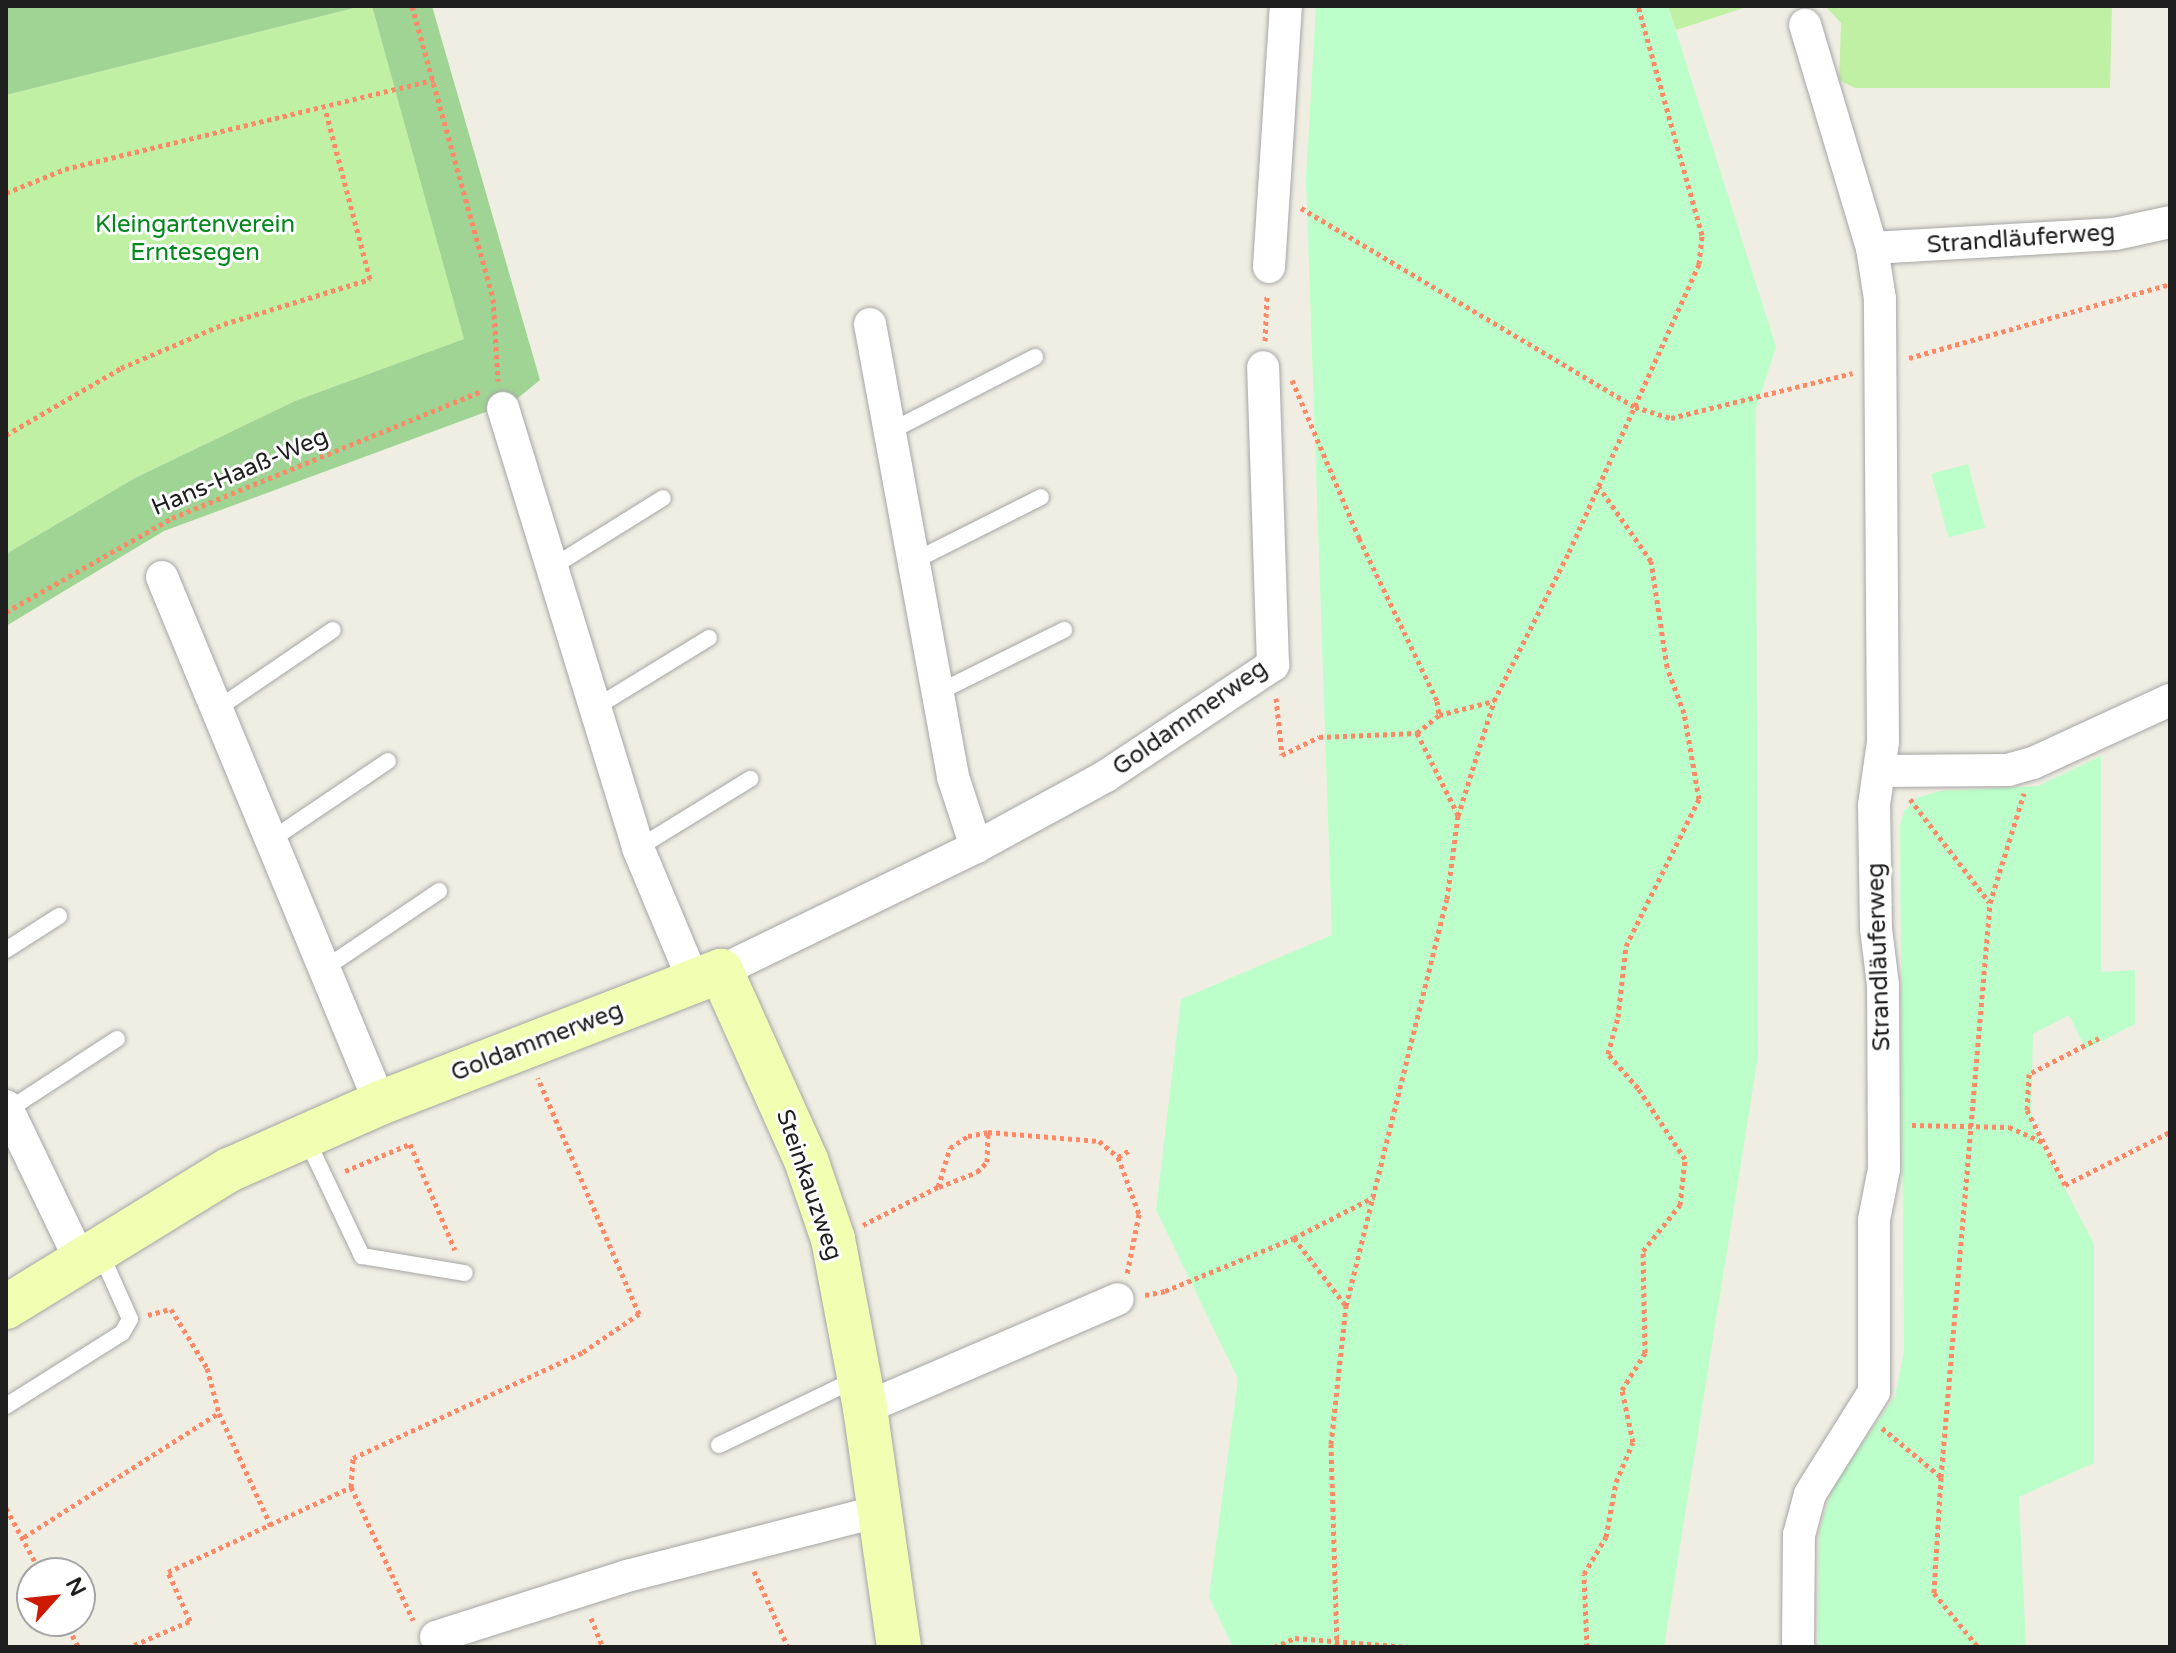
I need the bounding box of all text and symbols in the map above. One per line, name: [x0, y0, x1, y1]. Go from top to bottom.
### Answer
park label: Kleingartenverein Erntesegen: [95, 211, 295, 267]
street label: Strandläuferweg: [1926, 218, 2116, 260]
street label: Hans-Haaß-Weg: [147, 422, 333, 522]
street label: Goldammerweg: [1107, 654, 1273, 782]
street label: Strandläuferweg: [1861, 862, 1897, 1052]
street label: Goldammerweg: [447, 996, 627, 1088]
street label: Steinkauzweg: [770, 1106, 848, 1264]
north arrow: [16, 1557, 96, 1637]
text: N: [60, 1573, 91, 1601]

